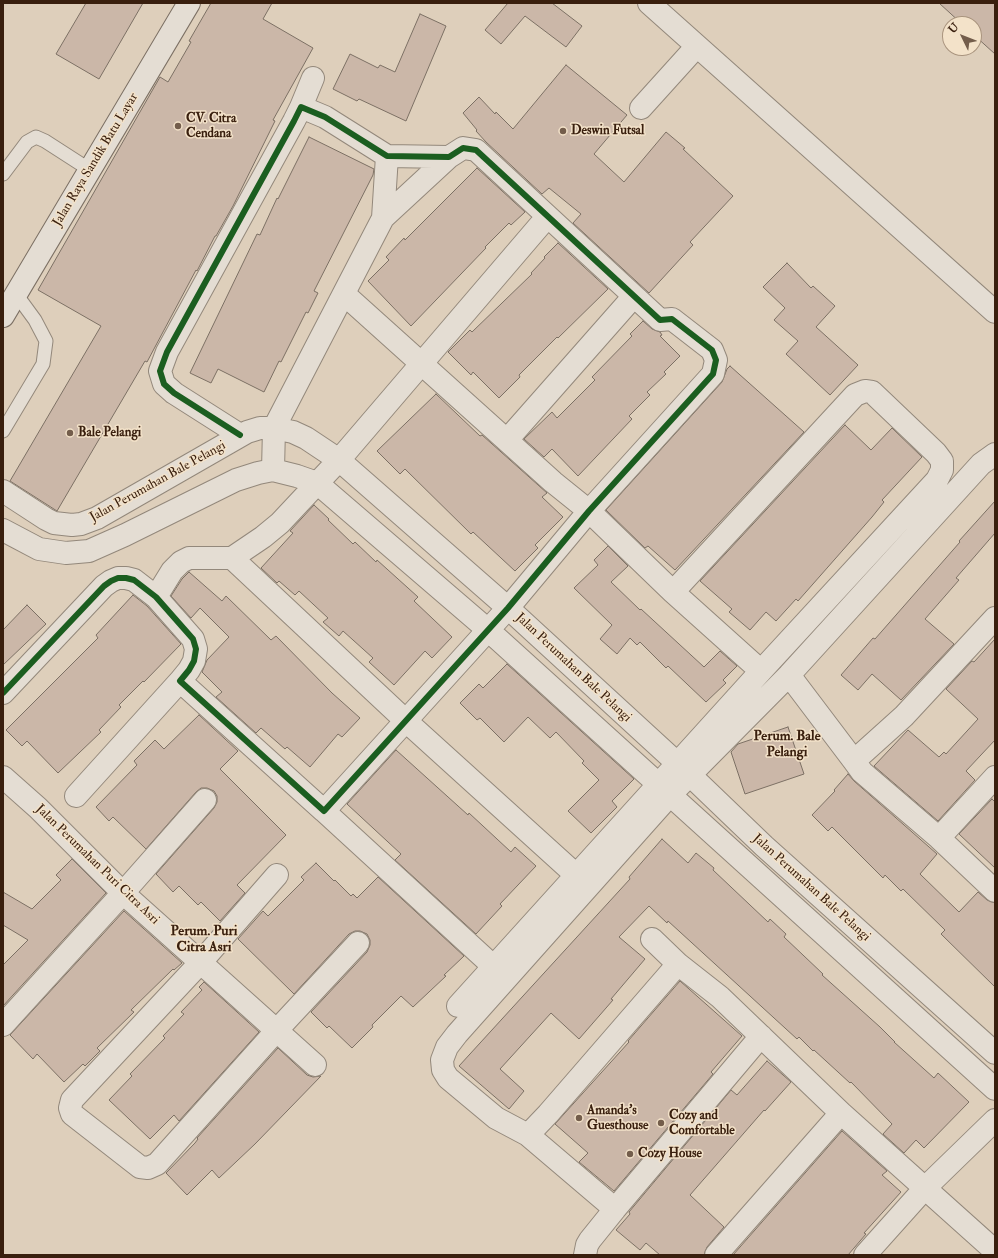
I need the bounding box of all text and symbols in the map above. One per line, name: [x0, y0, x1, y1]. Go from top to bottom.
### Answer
north arrow: [942, 16, 982, 56]
text: U: [946, 20, 961, 36]
street label: Jalan Raya Sandik Batu Layar: [50, 90, 142, 230]
place label: CV. Citra Cendana: [186, 111, 236, 142]
marker: CV. Citra Cendana: [173, 121, 183, 131]
place label: Deswin Futsal: [571, 123, 644, 139]
marker: Deswin Futsal: [558, 126, 568, 136]
place label: Bale Pelangi: [78, 425, 141, 441]
marker: Bale Pelangi: [65, 428, 75, 438]
street label: Jalan Perumahan Bale Pelangi: [87, 438, 229, 526]
street label: Jalan Perumahan Bale Pelangi: [512, 610, 634, 726]
district label: Perum. Bale Pelangi: [754, 729, 820, 762]
street label: Jalan Perumahan Puri Citra Asri: [32, 802, 162, 928]
street label: Jalan Perumahan Bale Pelangi: [749, 831, 873, 945]
district label: Perum. Puri Citra Asri: [170, 924, 238, 956]
place label: Amanda’s Guesthouse: [587, 1103, 648, 1134]
place label: Cozy and Comfortable: [669, 1108, 735, 1139]
marker: Amanda’s Guesthouse: [574, 1113, 584, 1123]
marker: Cozy and Comfortable: [656, 1118, 666, 1128]
place label: Cozy House: [638, 1146, 702, 1162]
marker: Cozy House: [625, 1149, 635, 1159]

